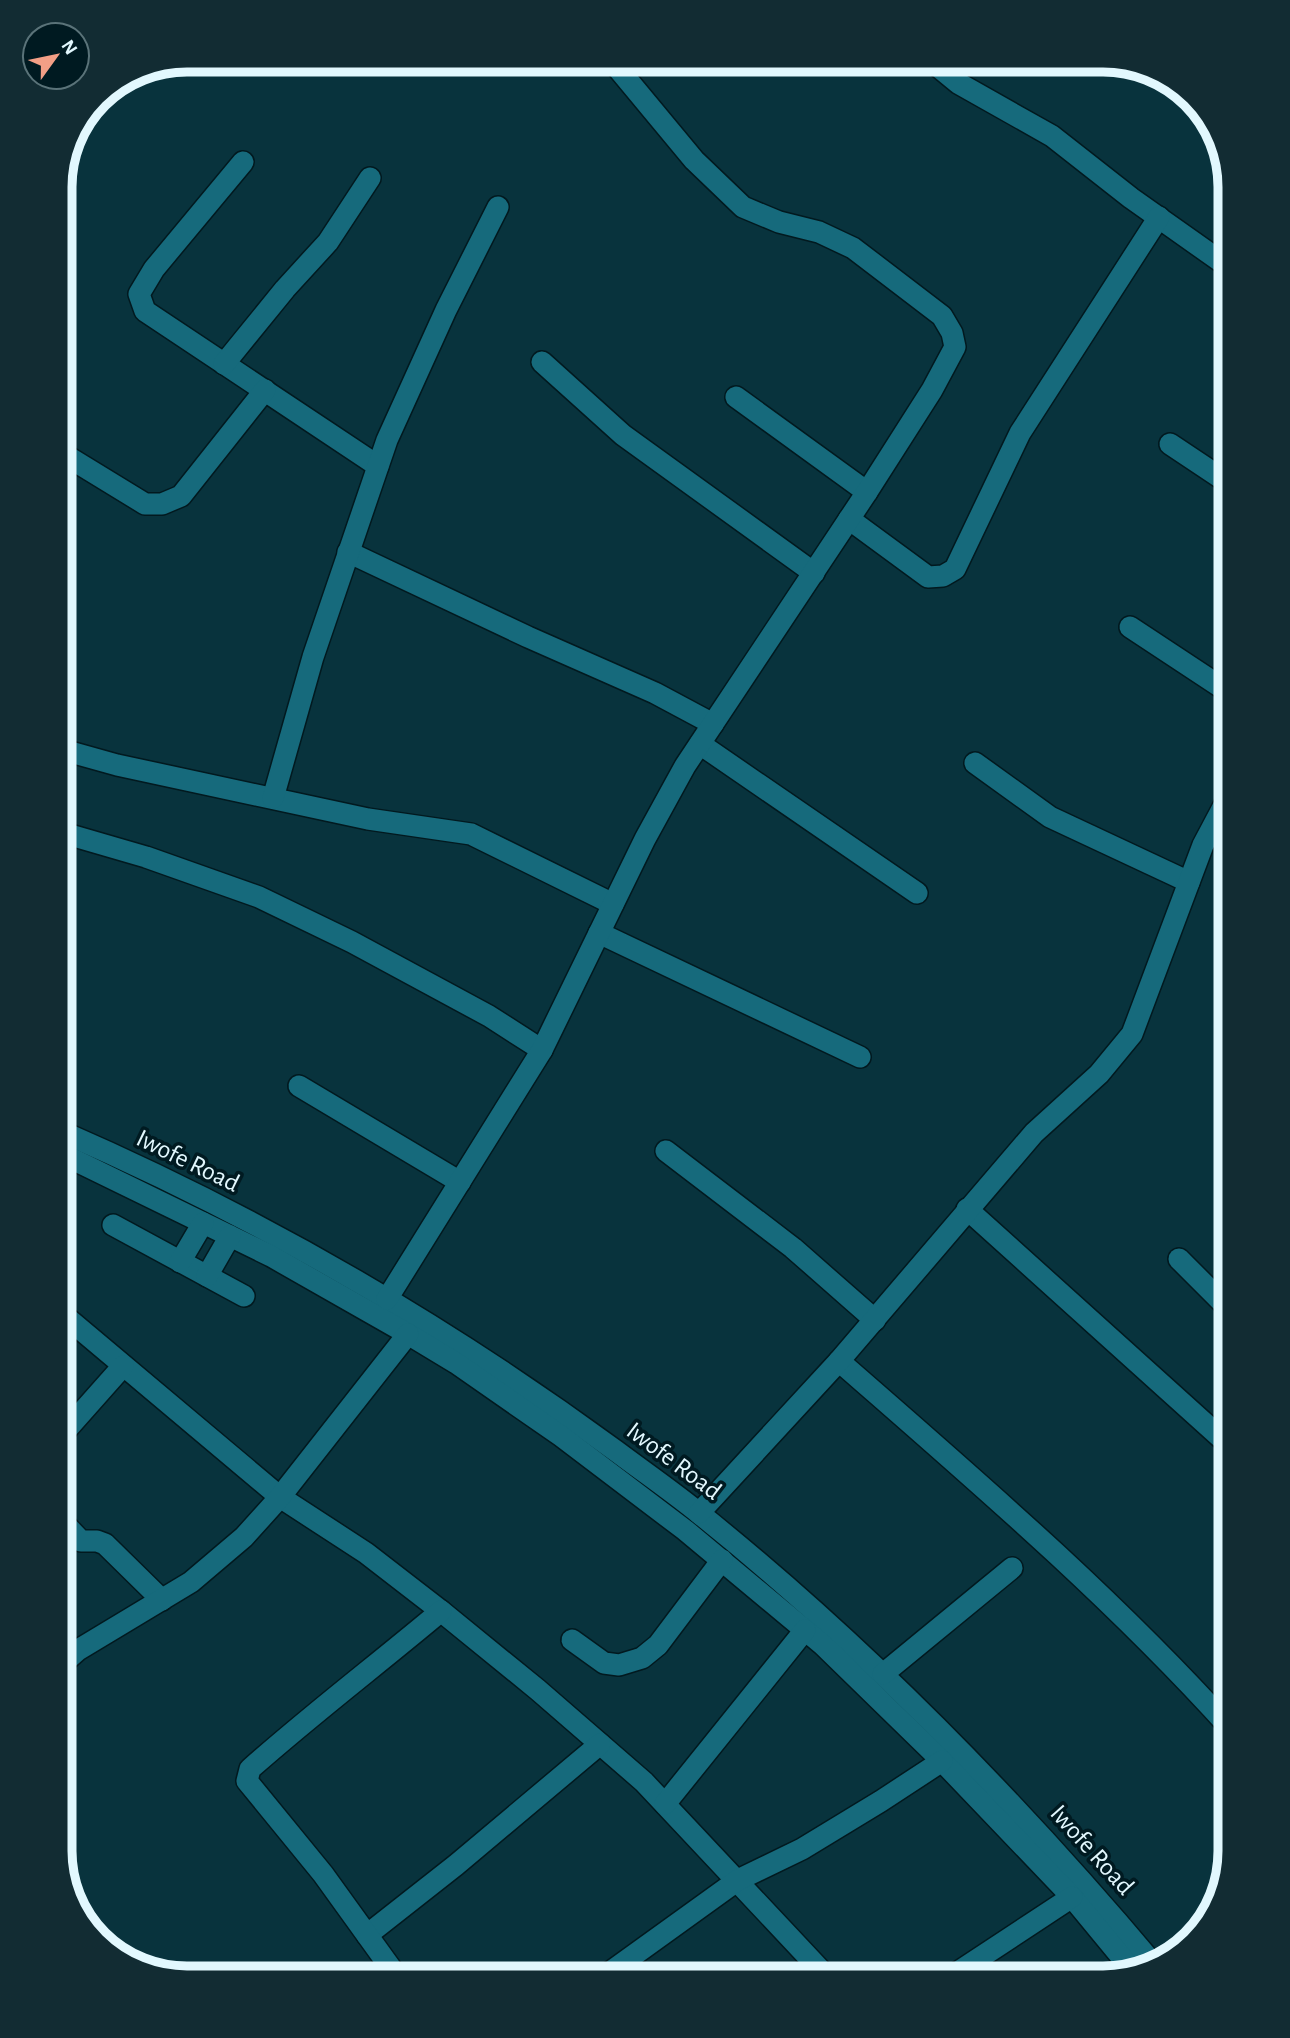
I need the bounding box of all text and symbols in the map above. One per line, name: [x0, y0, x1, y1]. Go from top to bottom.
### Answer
north arrow: [21, 21, 91, 91]
text: N: [57, 37, 81, 58]
street label: Iwofe Road: [132, 1125, 244, 1197]
street label: Iwofe Road: [622, 1417, 726, 1505]
street label: Iwofe Road: [1045, 1800, 1139, 1900]

